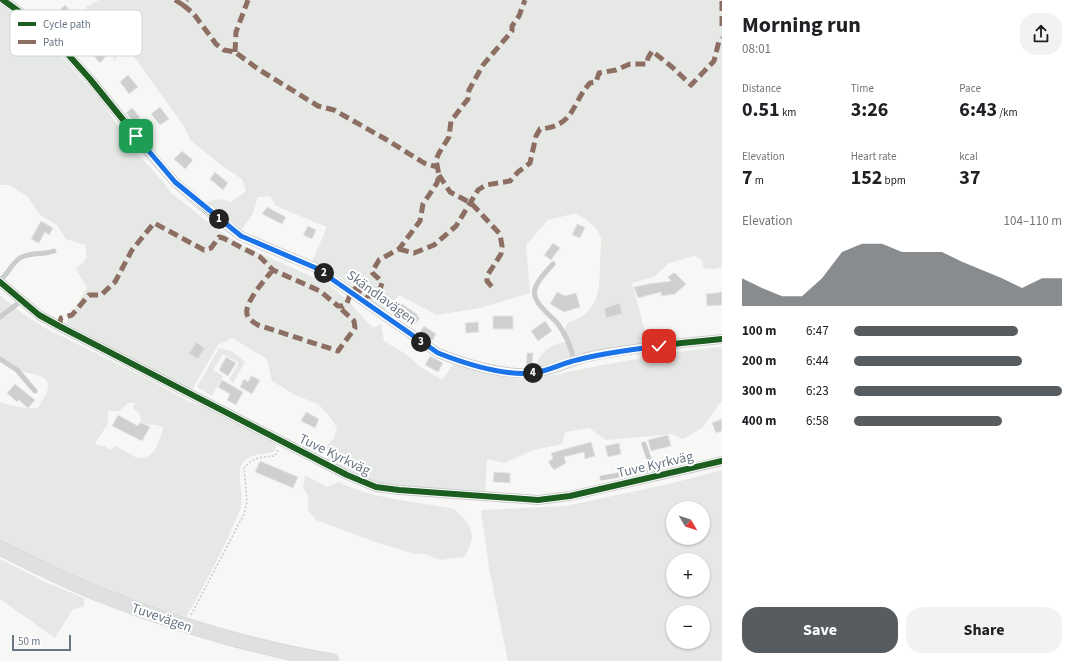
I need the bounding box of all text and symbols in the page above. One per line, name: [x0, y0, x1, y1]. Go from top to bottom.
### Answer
text: Morning run: [742, 9, 861, 41]
legend: [10, 10, 142, 56]
button: share: [1020, 13, 1062, 55]
text: Cycle path: [43, 17, 91, 32]
text: Path: [43, 35, 64, 50]
text: 08:01: [742, 40, 771, 58]
text: Distance: [742, 81, 781, 96]
text: Time: [851, 81, 874, 96]
text: Pace: [959, 81, 981, 96]
text: 0.51: [742, 96, 780, 124]
text: 3:26: [851, 96, 888, 124]
text: 6:43: [959, 96, 997, 124]
text: km: [780, 105, 796, 120]
text: /km: [997, 105, 1018, 120]
pin: [119, 119, 153, 153]
icon: arrive: [125, 125, 147, 147]
text: Elevation: [742, 149, 785, 164]
text: Heart rate: [851, 149, 896, 164]
text: kcal: [959, 149, 978, 164]
text: 7: [742, 164, 753, 192]
text: 152: [851, 164, 882, 192]
text: 37: [959, 164, 980, 192]
text: m: [753, 173, 764, 188]
text: bpm: [882, 173, 906, 188]
pin: 1: [209, 209, 229, 229]
text: 1: [216, 211, 222, 226]
text: Elevation: [742, 212, 793, 230]
text: 104–110 m: [1004, 212, 1062, 230]
pin: 2: [314, 263, 334, 283]
text: 2: [321, 265, 327, 280]
street label: Skändlavägen: [342, 266, 421, 330]
text: 100 m: [742, 322, 776, 340]
text: 6:47: [806, 322, 829, 340]
pin: [642, 329, 676, 363]
pin: 3: [411, 332, 431, 352]
text: 3: [418, 334, 424, 349]
icon: check: [648, 335, 670, 357]
text: 200 m: [742, 352, 776, 370]
text: 6:44: [806, 352, 829, 370]
pin: 4: [523, 363, 543, 383]
text: 4: [530, 365, 536, 380]
text: 300 m: [742, 382, 776, 400]
text: 6:23: [806, 382, 829, 400]
text: 400 m: [742, 412, 776, 430]
text: 6:58: [806, 412, 829, 430]
street label: Tuve Kyrkväg: [295, 429, 374, 481]
street label: Tuve Kyrkväg: [615, 447, 695, 483]
north arrow: [666, 501, 710, 545]
map controls: [666, 501, 710, 649]
button: +: [666, 553, 710, 597]
street label: Tuvevägen: [129, 598, 195, 638]
button: −: [666, 605, 710, 649]
button: Save: [742, 607, 898, 653]
button: Share: [906, 607, 1062, 653]
scale bar: [12, 633, 71, 652]
text: 50 m: [18, 634, 40, 649]

